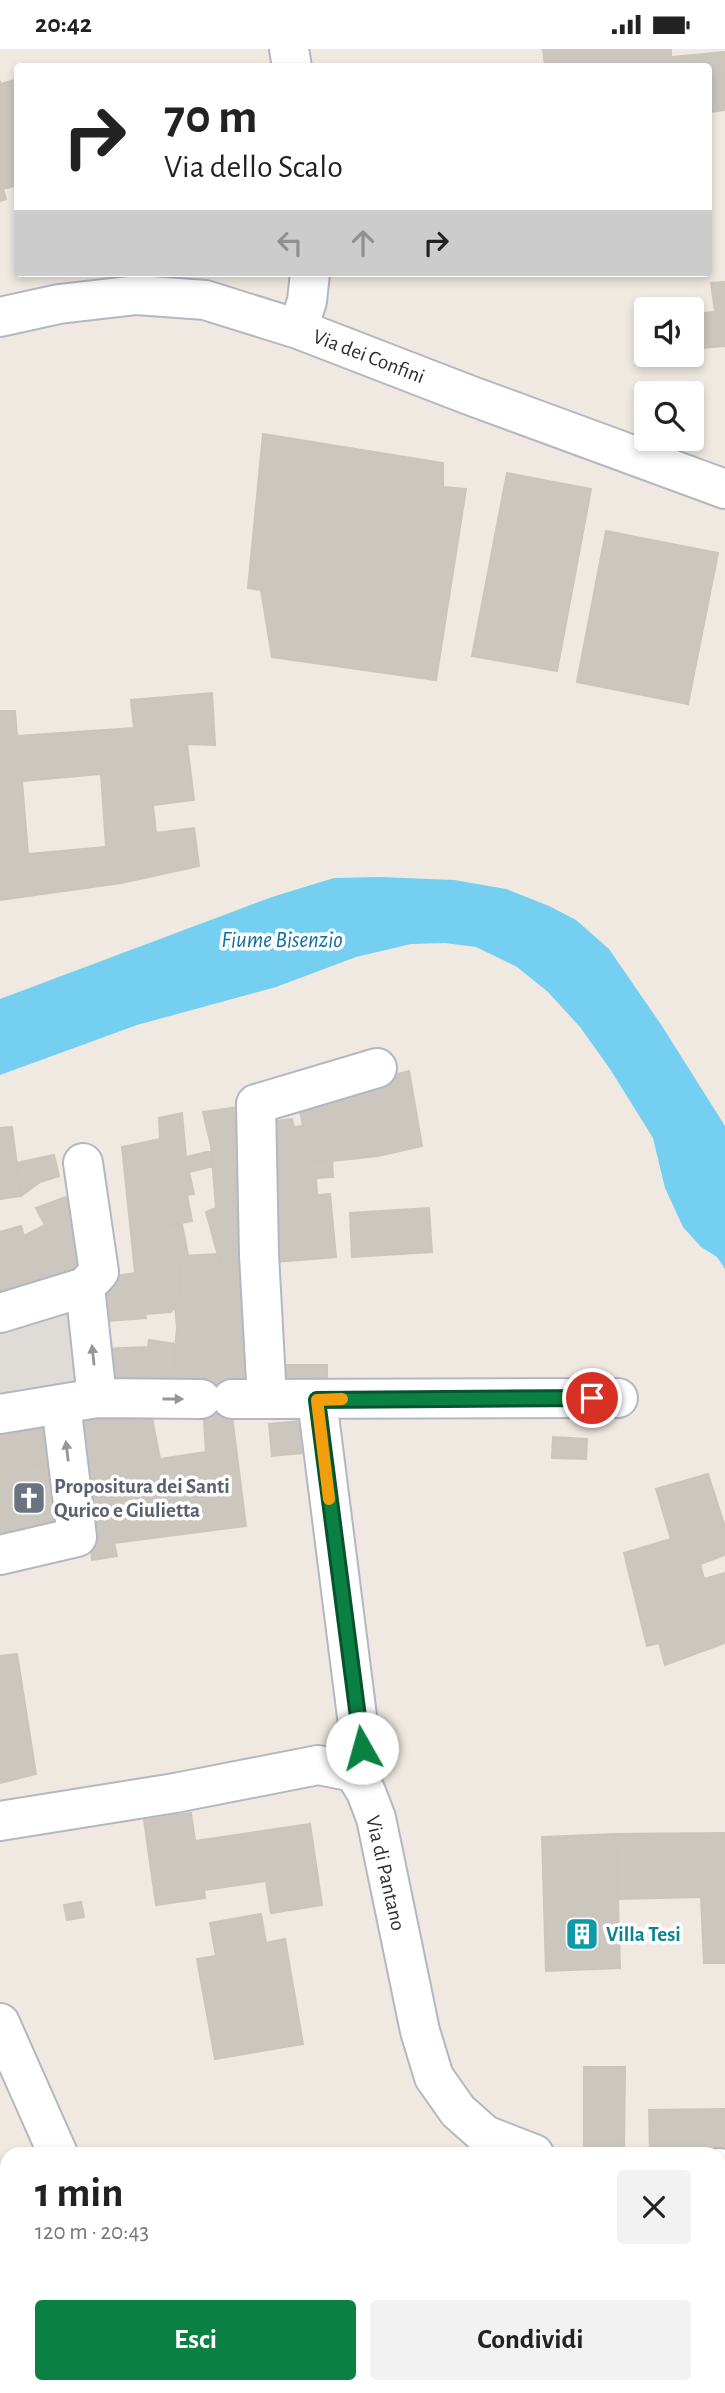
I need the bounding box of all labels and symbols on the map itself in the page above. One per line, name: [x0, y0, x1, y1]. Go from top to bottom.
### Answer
street label: Via dei Confini: [310, 326, 428, 387]
water label: Fiume Bisenzio: [221, 929, 343, 952]
one-way arrow: [87, 1343, 98, 1365]
pin: [562, 1368, 622, 1428]
one-way arrow: [163, 1393, 185, 1404]
one-way arrow: [61, 1439, 72, 1461]
place label: Propositura dei Santi Qurico e Giulietta: [54, 1476, 230, 1522]
church icon: Propositura dei Santi Qurico e Giulietta: [10, 1479, 48, 1517]
position arrow: [325, 1711, 399, 1785]
street label: Via di Pantano: [362, 1813, 409, 1933]
building icon: Villa Tesi: [563, 1915, 601, 1953]
place label: Villa Tesi: [606, 1924, 681, 1945]

